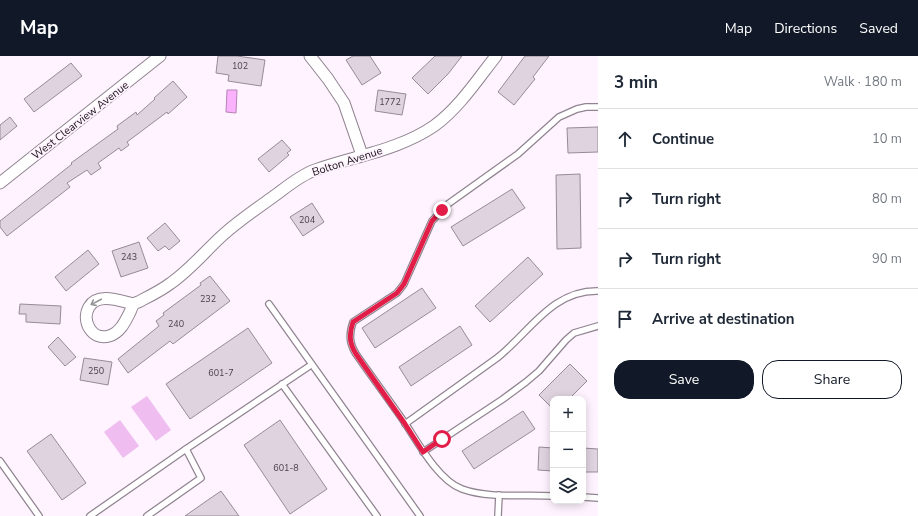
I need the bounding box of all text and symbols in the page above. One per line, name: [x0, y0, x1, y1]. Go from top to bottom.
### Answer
text: Map: [20, 15, 58, 41]
text: Map: [725, 19, 752, 38]
text: Directions: [774, 19, 837, 38]
text: Saved: [859, 19, 898, 38]
house number: 102: [232, 60, 248, 72]
text: 3 min: [614, 71, 658, 94]
text: Walk · 180 m: [824, 73, 902, 91]
street label: West Clearview Avenue: [29, 78, 132, 163]
house number: 1772: [379, 96, 401, 108]
icon: ahead: [614, 128, 636, 150]
text: Continue: [652, 129, 714, 149]
text: 10 m: [872, 130, 902, 148]
street label: Bolton Avenue: [310, 143, 384, 180]
icon: right: [614, 188, 636, 210]
text: Turn right: [652, 189, 721, 209]
text: 80 m: [872, 190, 902, 208]
route end: [433, 201, 451, 219]
house number: 204: [299, 214, 316, 226]
icon: right: [614, 248, 636, 270]
text: Turn right: [652, 249, 721, 269]
text: 90 m: [872, 250, 902, 268]
house number: 243: [121, 251, 137, 263]
house number: 232: [200, 293, 216, 305]
one-way arrow: [90, 299, 102, 306]
icon: arrive: [614, 308, 636, 330]
text: Arrive at destination: [652, 309, 795, 329]
house number: 240: [168, 318, 184, 330]
button: Save: [614, 360, 754, 399]
button: Share: [762, 360, 902, 399]
house number: 250: [88, 365, 104, 377]
house number: 601-7: [208, 367, 234, 379]
map controls: [550, 396, 586, 504]
button: +: [550, 396, 586, 432]
route start: [433, 430, 451, 448]
button: −: [550, 432, 586, 468]
house number: 601-8: [273, 462, 299, 474]
button: layers: [550, 468, 586, 504]

